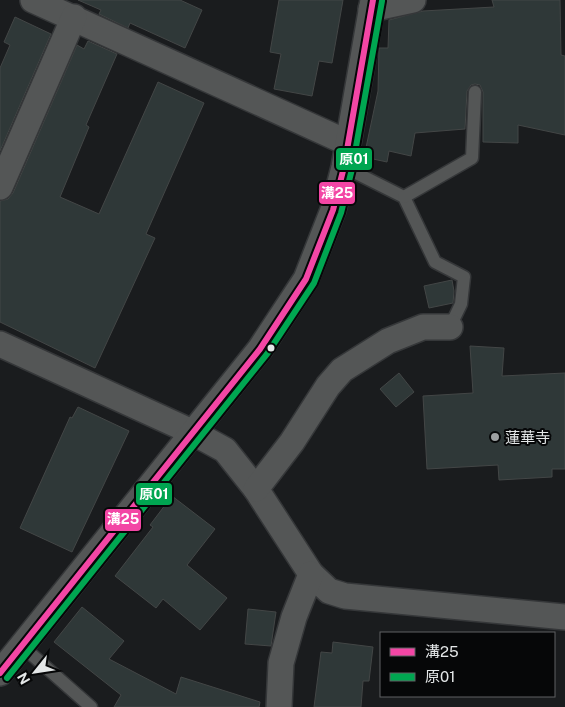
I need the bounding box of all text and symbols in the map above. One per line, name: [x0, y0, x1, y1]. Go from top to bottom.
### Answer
line badge: 原01: [335, 147, 373, 171]
text: 原01: [339, 151, 369, 167]
line badge: 溝25: [318, 181, 356, 205]
text: 溝25: [321, 185, 353, 201]
unlabelled marker: [266, 343, 276, 353]
place label: 蓮華寺: [505, 429, 550, 446]
marker: 蓮華寺: [489, 431, 501, 443]
line badge: 原01: [135, 482, 173, 506]
text: 原01: [139, 486, 169, 502]
line badge: 溝25: [104, 508, 142, 532]
text: 溝25: [107, 511, 139, 527]
legend: [380, 632, 555, 697]
text: 溝25: [425, 643, 459, 660]
north arrow: [10, 647, 60, 697]
text: 原01: [425, 668, 455, 685]
text: N: [14, 670, 33, 687]

